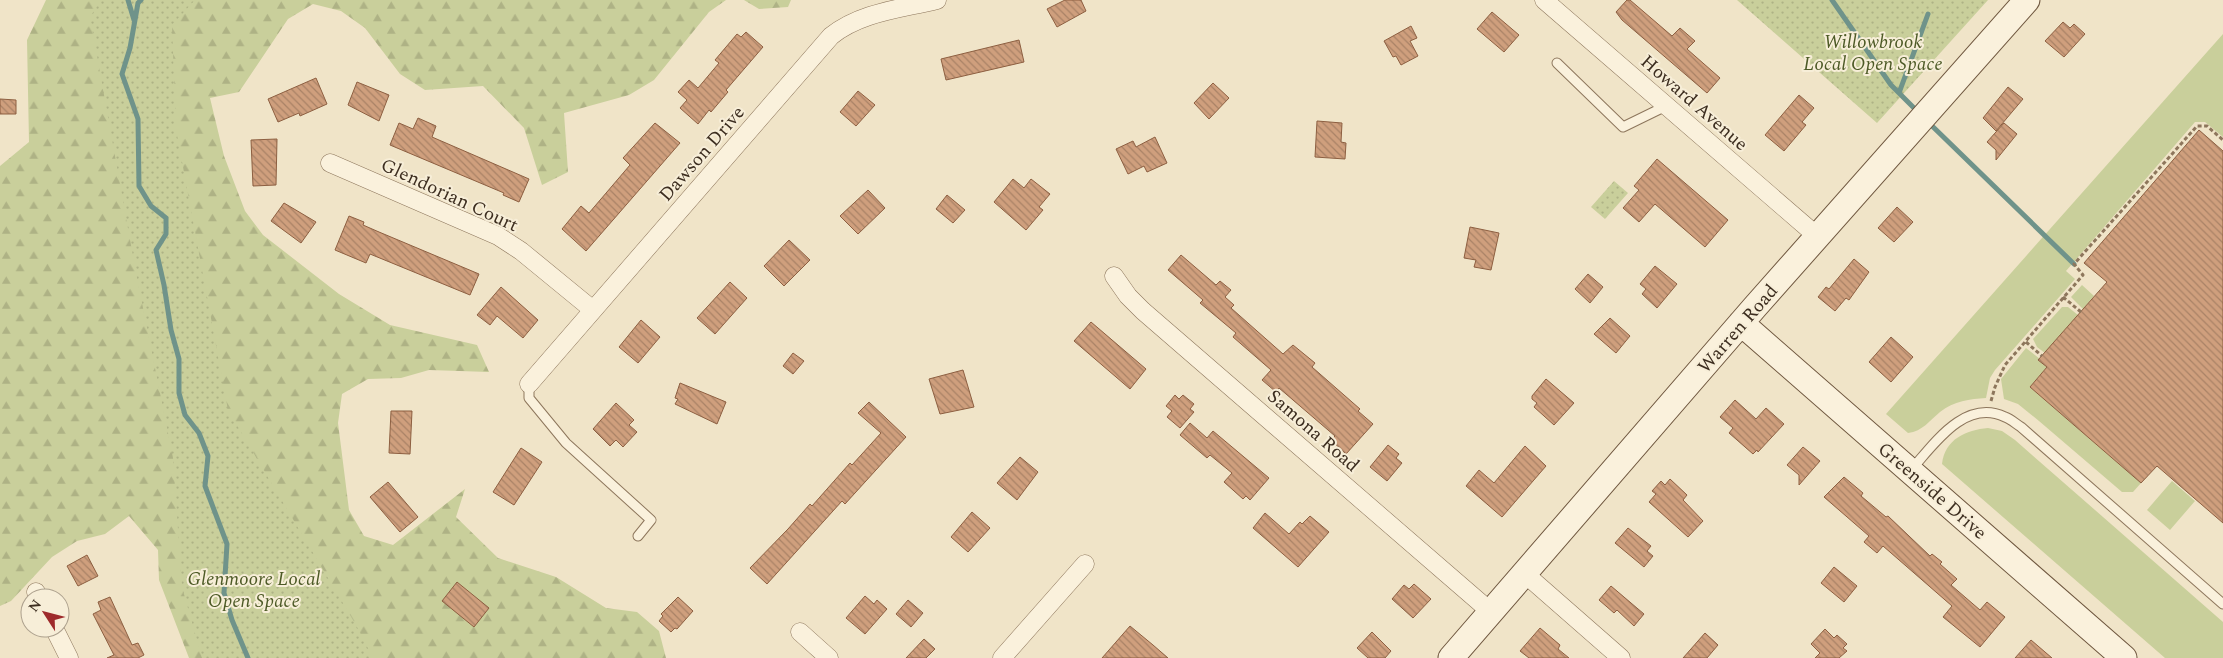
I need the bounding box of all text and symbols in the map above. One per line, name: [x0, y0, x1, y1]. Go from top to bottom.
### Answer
park label: Willowbrook Local Open Space: [1803, 28, 1943, 79]
street label: Howard Avenue: [1634, 48, 1754, 158]
street label: Dawson Drive: [652, 100, 752, 208]
street label: Glendorian Court: [376, 151, 523, 240]
street label: Warren Road: [1691, 278, 1785, 380]
street label: Samona Road: [1260, 383, 1366, 480]
street label: Greenside Drive: [1871, 435, 1993, 547]
park label: Glenmoore Local Open Space: [188, 565, 321, 616]
north arrow: [20, 588, 70, 638]
text: N: [23, 595, 47, 616]

